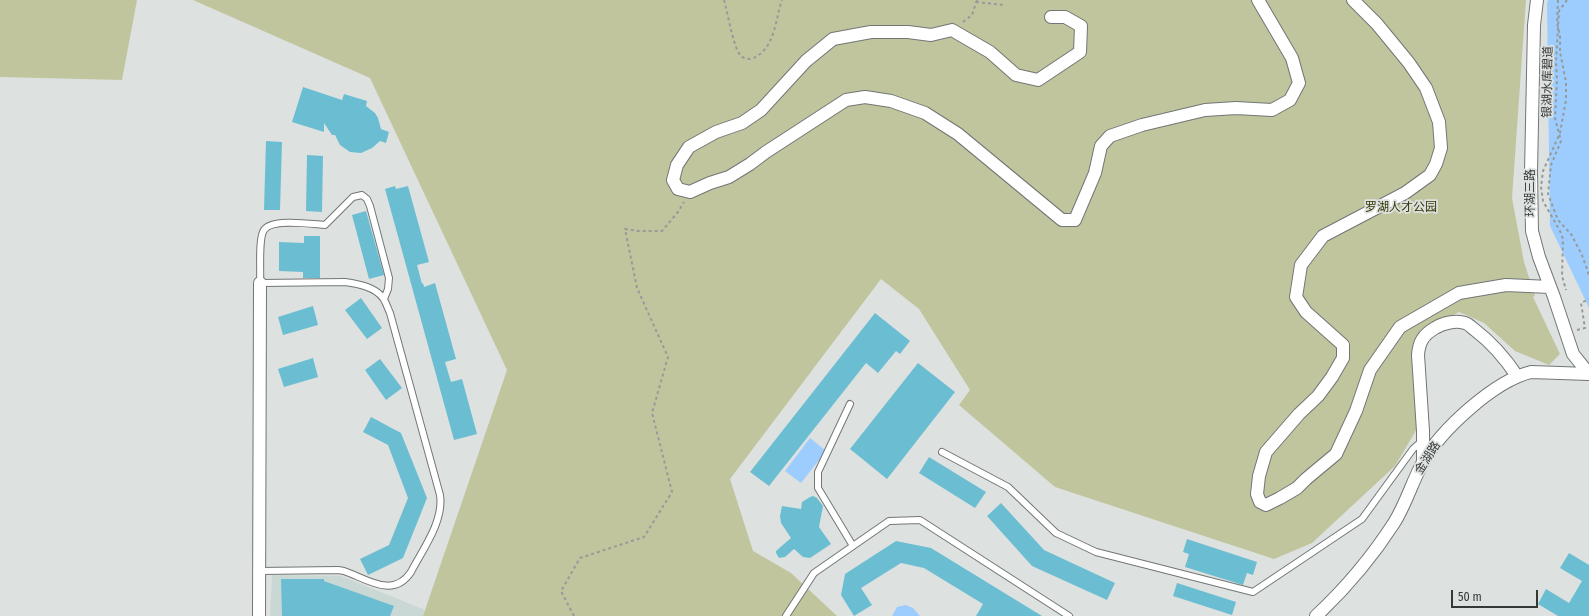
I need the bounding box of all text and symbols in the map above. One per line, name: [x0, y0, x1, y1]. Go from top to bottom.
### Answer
street label: 银湖水库碧道: [1540, 46, 1556, 118]
street label: 环湖三路: [1524, 169, 1538, 217]
park label: 罗湖人才公园: [1365, 201, 1437, 215]
street label: 金湖路: [1412, 439, 1444, 477]
scale bar: [1453, 582, 1540, 608]
text: 50 m: [1458, 590, 1482, 604]

